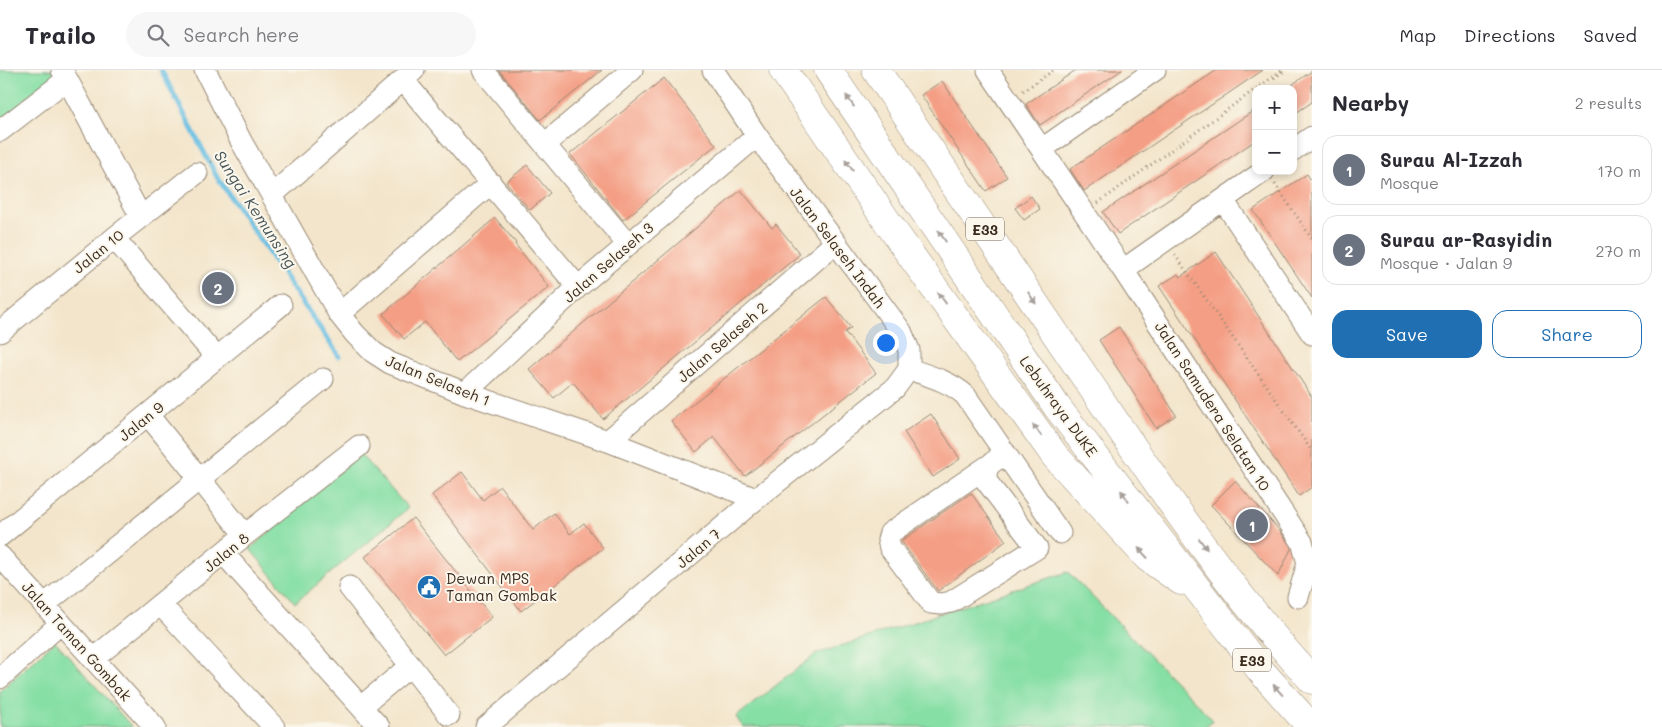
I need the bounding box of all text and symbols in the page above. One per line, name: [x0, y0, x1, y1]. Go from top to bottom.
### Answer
search box: [126, 12, 476, 57]
text: Trailo: [25, 19, 96, 50]
icon: search: [144, 21, 172, 49]
text: Search here: [184, 22, 299, 47]
text: Map: [1399, 23, 1436, 47]
text: Directions: [1464, 23, 1556, 47]
text: Saved: [1584, 23, 1637, 47]
map controls: [1252, 85, 1297, 175]
button: +: [1252, 85, 1297, 130]
text: Nearby: [1332, 89, 1409, 116]
text: 2 results: [1575, 92, 1642, 113]
one-way arrow: [845, 95, 855, 108]
button: −: [1252, 130, 1297, 175]
water label: Sungai Kemunsing: [210, 146, 302, 272]
text: Surau Al-Izzah: [1380, 147, 1522, 172]
one-way arrow: [844, 159, 854, 172]
text: 1: [1345, 160, 1353, 181]
text: 170 m: [1597, 160, 1641, 181]
text: Mosque: [1380, 172, 1439, 193]
street label: Jalan Selaseh Indah: [786, 182, 890, 312]
street label: Jalan Selaseh 3: [559, 217, 657, 307]
road number: E33: [966, 218, 1004, 240]
street label: Jalan 10: [68, 224, 128, 278]
text: Surau ar-Rasyidin: [1380, 227, 1552, 252]
one-way arrow: [937, 230, 947, 243]
text: 2: [1345, 240, 1353, 261]
text: 270 m: [1595, 240, 1641, 261]
text: Mosque · Jalan 9: [1380, 252, 1512, 273]
pin: 2: [202, 269, 234, 307]
one-way arrow: [1027, 291, 1037, 305]
one-way arrow: [937, 292, 947, 305]
street label: Jalan Selaseh 2: [673, 297, 771, 387]
button: Save: [1332, 310, 1482, 358]
button: Share: [1492, 310, 1642, 358]
street label: Jalan Samudera Selatan 10: [1151, 317, 1275, 495]
your location: [873, 330, 899, 356]
street label: Jalan Selaseh 1: [383, 350, 493, 410]
street label: Lebuhraya DUKE: [1016, 351, 1103, 461]
street label: Jalan 9: [114, 397, 168, 445]
one-way arrow: [1032, 424, 1042, 437]
one-way arrow: [1120, 490, 1131, 503]
pin: 1: [1236, 506, 1268, 544]
street label: Jalan 7: [672, 524, 724, 572]
street label: Jalan 8: [199, 528, 253, 576]
one-way arrow: [1198, 537, 1208, 551]
one-way arrow: [1137, 547, 1149, 559]
place label: Dewan MPS Taman Gombak: [446, 568, 557, 605]
public building icon: Dewan MPS Taman Gombak: [416, 574, 442, 600]
street label: Jalan Taman Gombak: [18, 577, 136, 705]
road number: E33: [1233, 648, 1271, 672]
one-way arrow: [1272, 685, 1284, 697]

